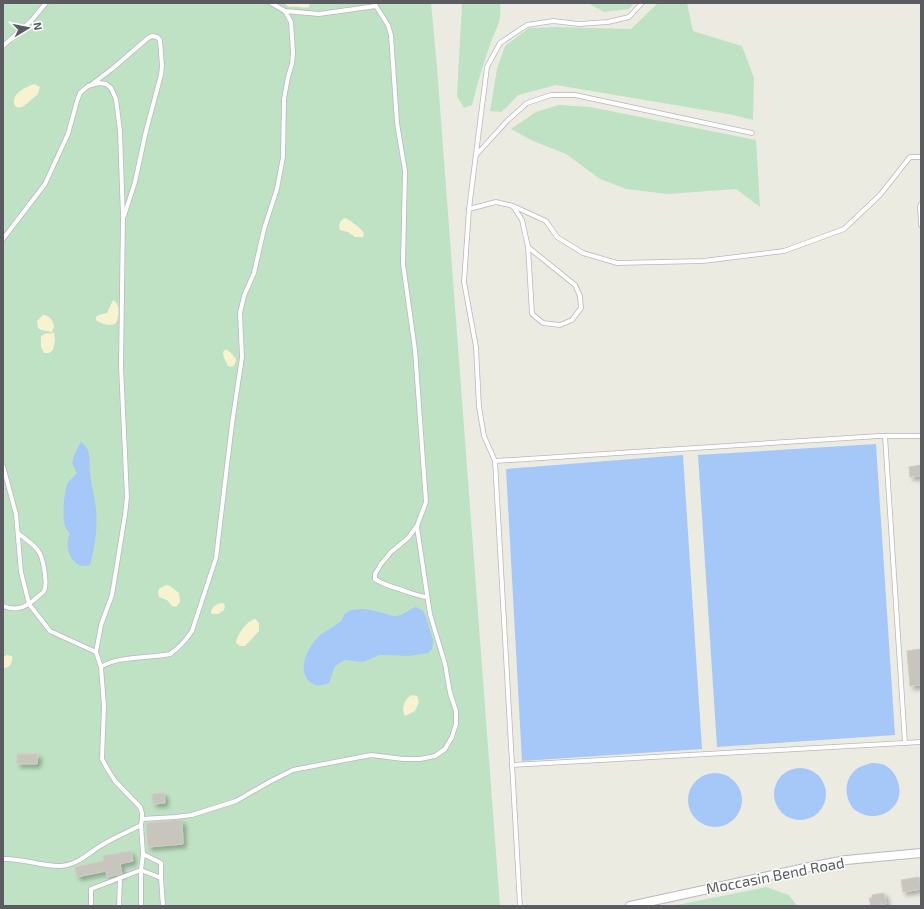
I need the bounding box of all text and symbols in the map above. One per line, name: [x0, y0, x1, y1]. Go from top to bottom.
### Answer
north arrow: [8, 8, 48, 48]
text: N: [31, 21, 45, 31]
street label: Moccasin Bend Road: [704, 853, 846, 897]

